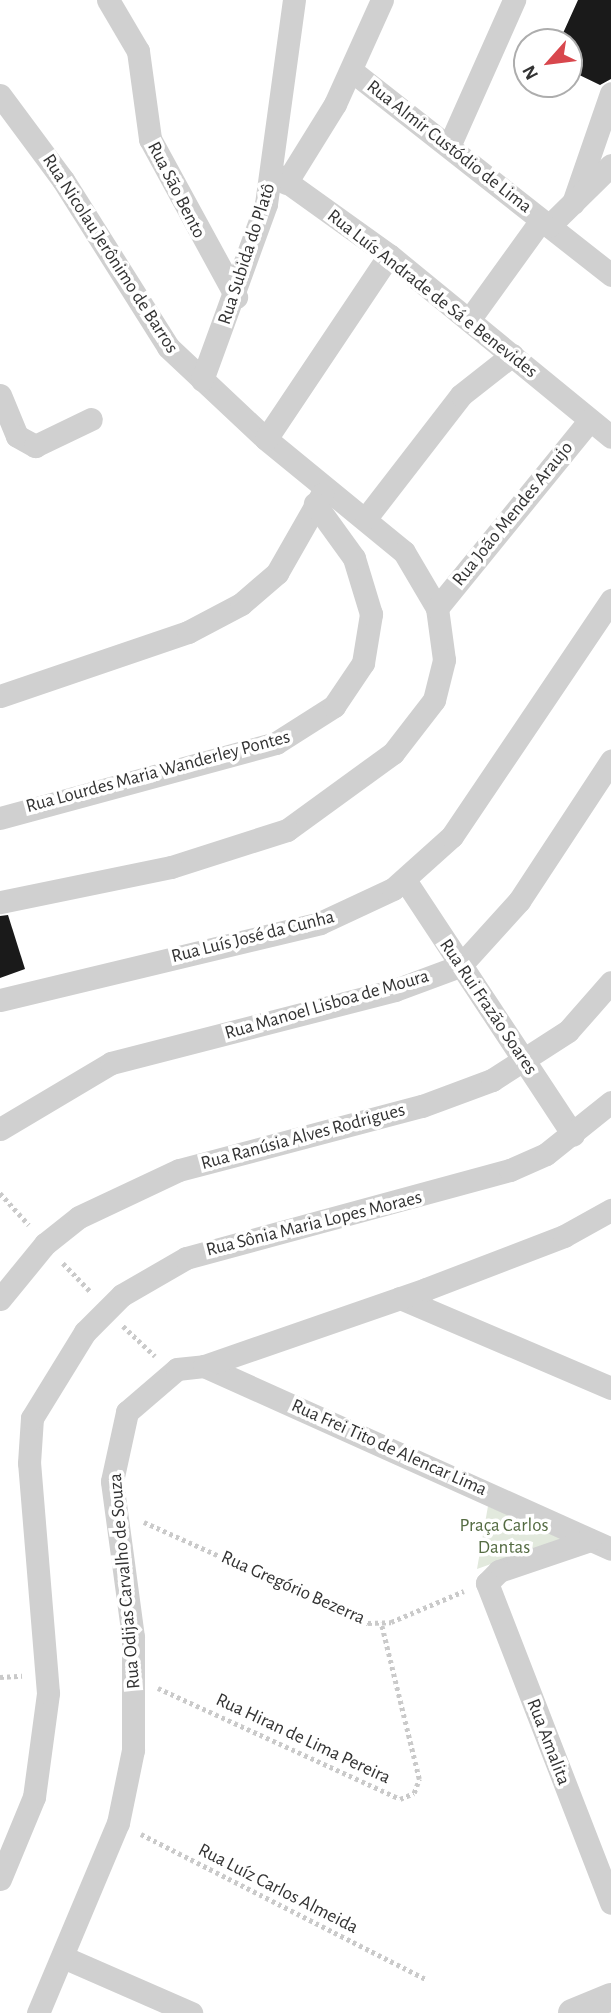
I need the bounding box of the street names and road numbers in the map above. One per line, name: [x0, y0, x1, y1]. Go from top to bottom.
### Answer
street label: Rua Almir Custódio de Lima: [362, 75, 536, 219]
street label: Rua São Bento: [142, 138, 210, 242]
street label: Rua Nicolau Jerônimo de Barros: [37, 150, 183, 358]
street label: Rua Subida do Platô: [213, 180, 281, 328]
street label: Rua Luís Andrade de Sá e Benevides: [322, 205, 542, 383]
street label: Rua João Mendes Araujo: [448, 437, 578, 591]
street label: Rua Lourdes Maria Wanderley Pontes: [23, 726, 293, 818]
street label: Rua Luís José da Cunha: [169, 906, 337, 968]
street label: Rua Rui Frazão Soares: [434, 935, 542, 1079]
street label: Rua Manoel Lisboa de Moura: [222, 965, 432, 1045]
street label: Rua Ranúsia Alves Rodrigues: [198, 1099, 408, 1175]
street label: Rua Sônia Maria Lopes Moraes: [204, 1186, 424, 1262]
street label: Rua Frei Tito de Alencar Lima: [288, 1395, 490, 1501]
street label: Rua Odijas Carvalho de Souza: [104, 1472, 146, 1690]
street label: Rua Gregório Bezerra: [218, 1546, 368, 1630]
street label: Rua Hiran de Lima Pereira: [212, 1688, 394, 1790]
street label: Rua Amalita: [521, 1696, 575, 1788]
street label: Rua Luíz Carlos Almeida: [194, 1839, 362, 1939]

